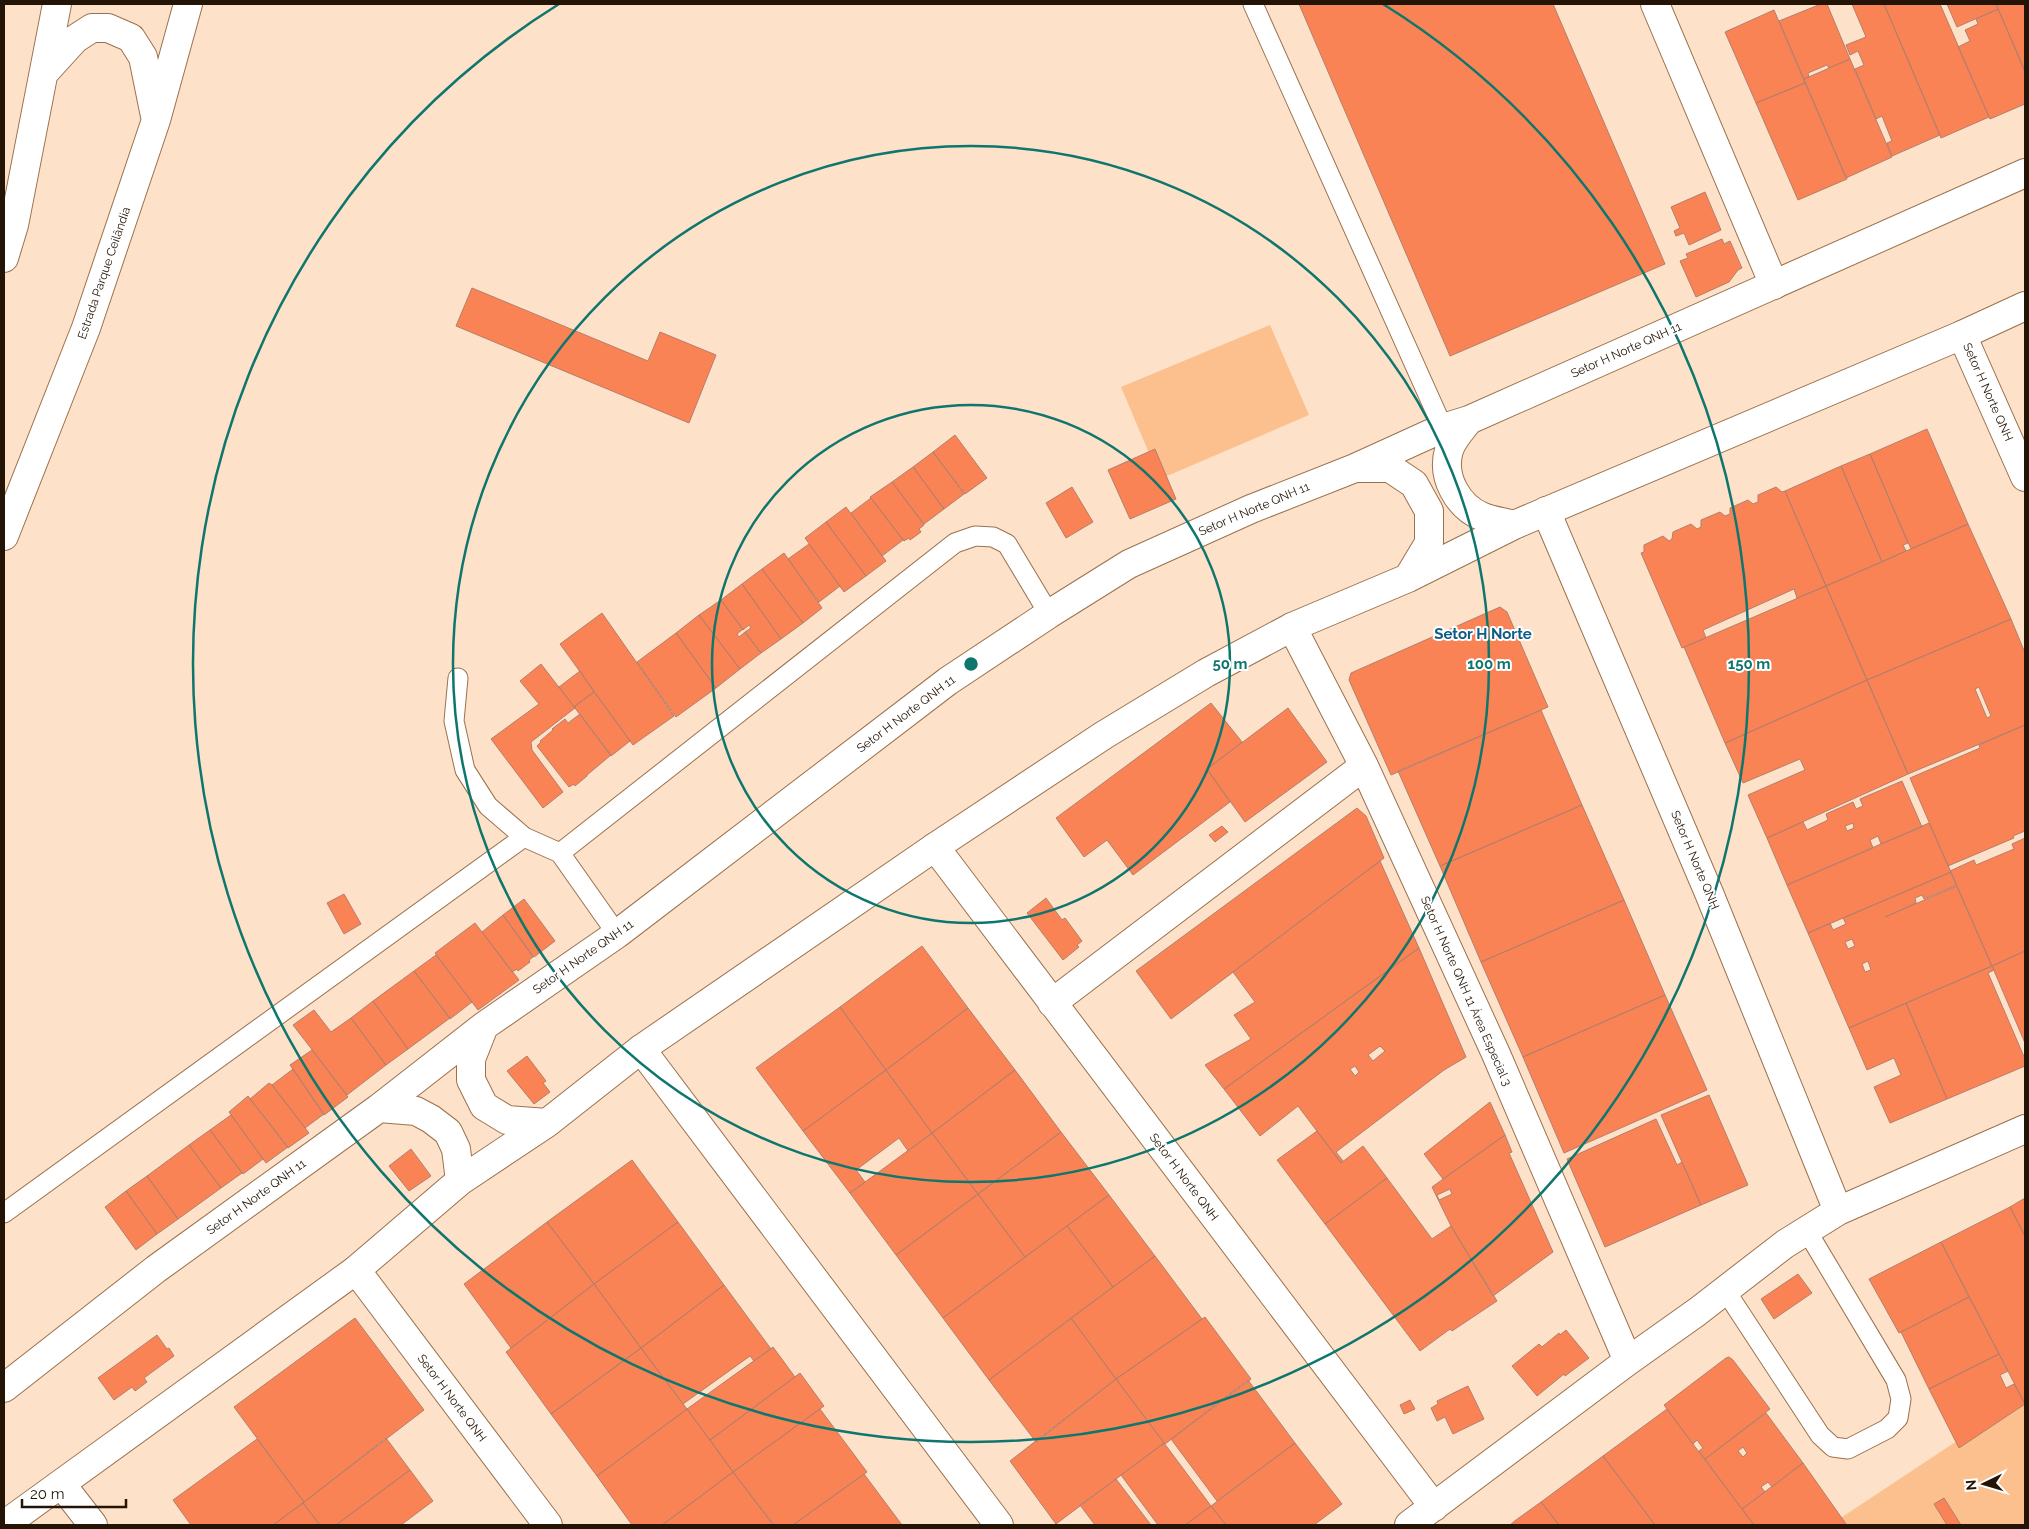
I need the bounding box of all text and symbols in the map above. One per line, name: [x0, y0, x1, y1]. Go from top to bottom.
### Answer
street label: Estrada Parque Ceilândia: [75, 205, 133, 341]
street label: Setor H Norte QNH 11: [1569, 319, 1683, 381]
street label: Setor H Norte QNH: [1960, 341, 2016, 443]
street label: Setor H Norte QNH 11: [1196, 479, 1312, 539]
district label: Setor H Norte: [1434, 625, 1532, 643]
centre of rings: [962, 655, 980, 673]
text: 50 m: [1212, 655, 1248, 673]
text: 100 m: [1467, 655, 1511, 673]
text: 150 m: [1728, 655, 1770, 673]
street label: Setor H Norte QNH 11: [854, 673, 958, 755]
street label: Setor H Norte QNH: [1668, 809, 1722, 911]
street label: Setor H Norte QNH 11 Área Especial 3: [1418, 894, 1514, 1088]
street label: Setor H Norte QNH 11: [530, 917, 636, 997]
street label: Setor H Norte QNH: [1147, 1131, 1221, 1223]
street label: Setor H Norte QNH 11: [204, 1156, 308, 1238]
street label: Setor H Norte QNH: [415, 1352, 489, 1444]
north arrow: [1959, 1459, 2009, 1509]
scale bar: [22, 1476, 126, 1508]
text: N: [1963, 1479, 1979, 1491]
text: 20 m: [30, 1485, 65, 1503]

